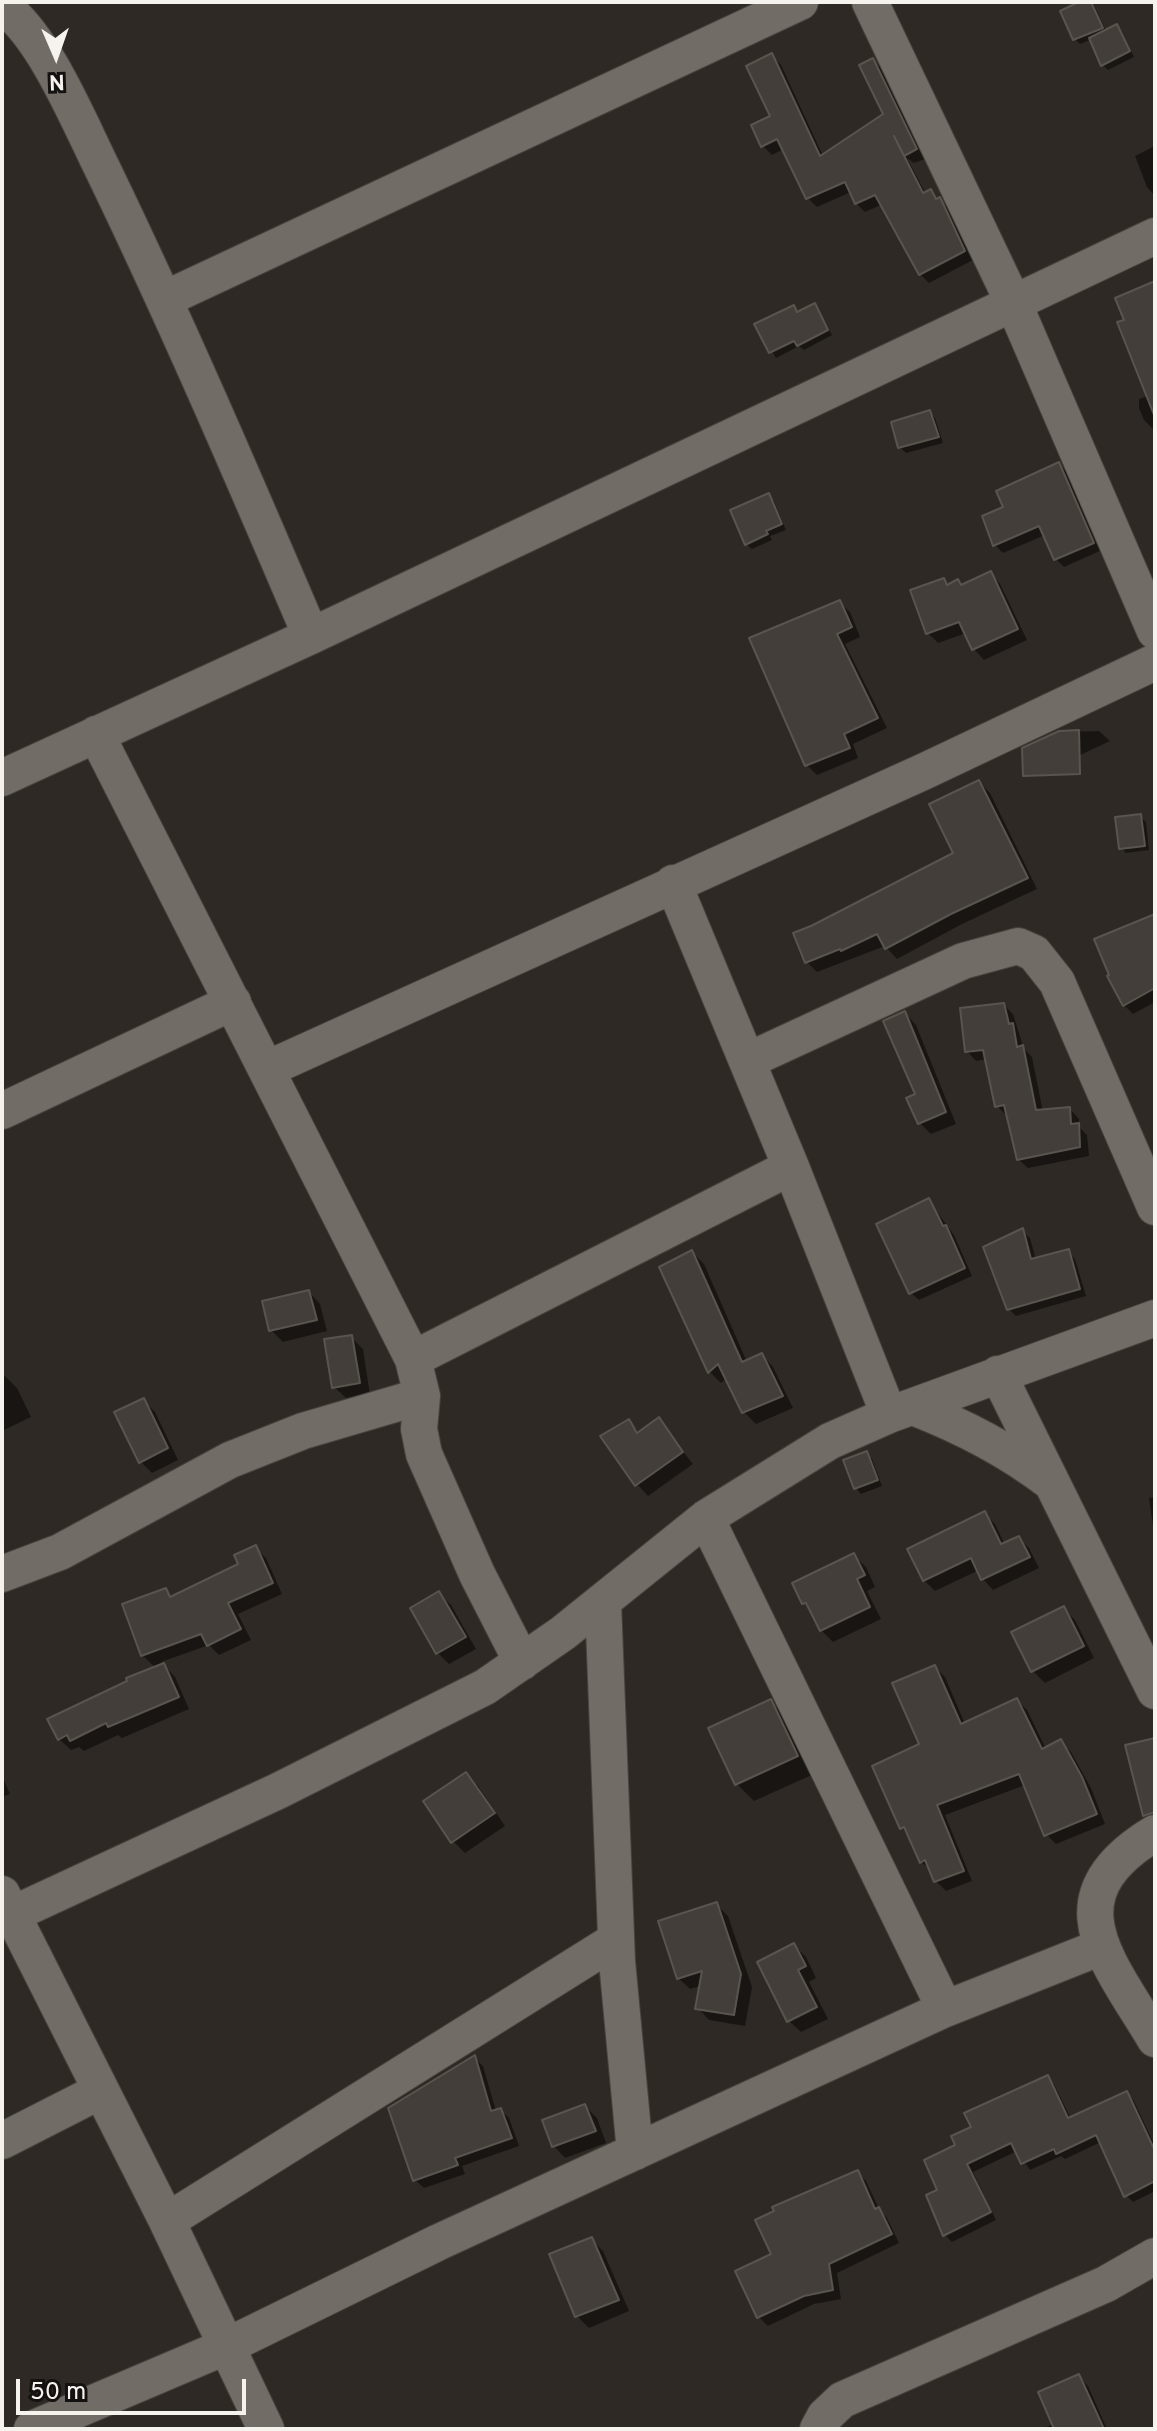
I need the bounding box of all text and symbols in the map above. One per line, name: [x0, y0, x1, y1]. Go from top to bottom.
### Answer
north arrow: [16, 16, 96, 96]
text: N: [48, 67, 65, 94]
scale bar: [20, 2363, 250, 2413]
text: 50 m: [30, 2378, 86, 2408]

